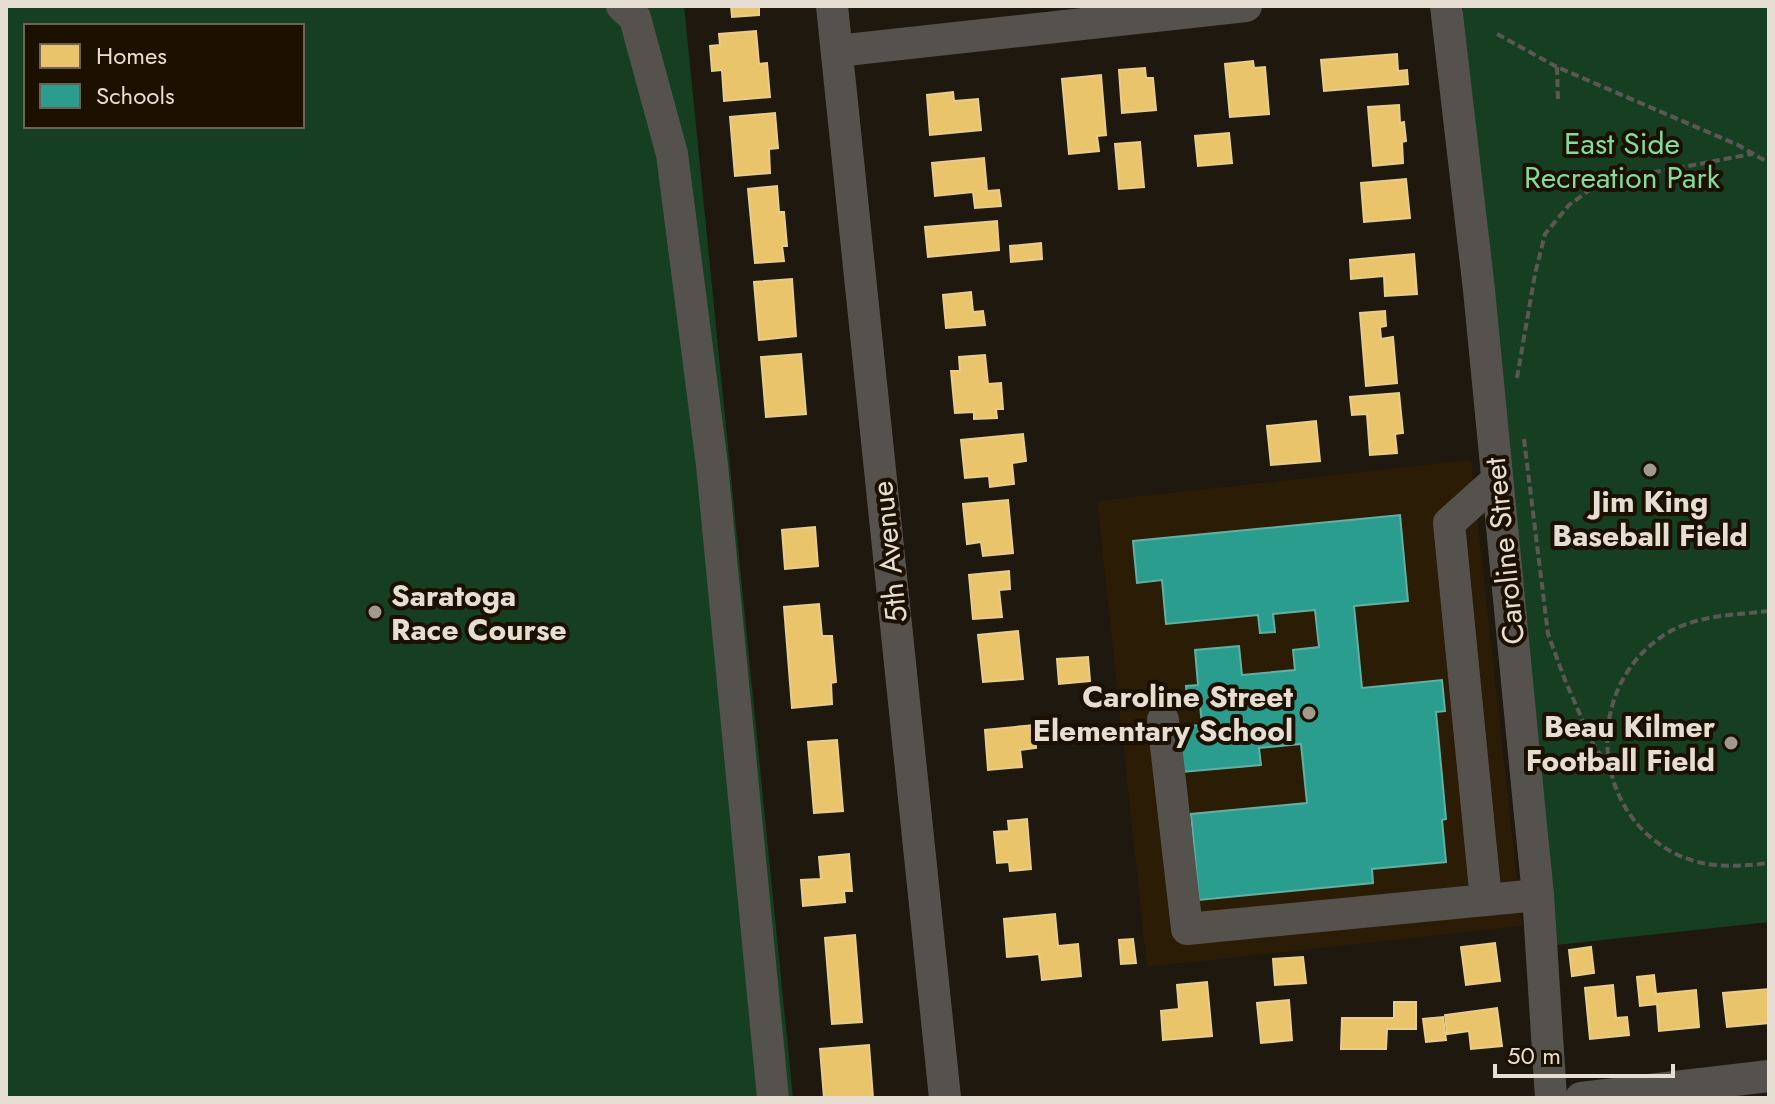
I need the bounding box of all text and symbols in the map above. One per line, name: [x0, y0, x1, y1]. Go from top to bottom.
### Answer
legend: [24, 24, 304, 128]
text: Homes: [96, 38, 167, 73]
text: Schools: [96, 78, 175, 113]
park label: East Side Recreation Park: [1524, 122, 1721, 199]
street label: Caroline Street: [1473, 455, 1535, 647]
marker: Jim King Baseball Field: [1641, 461, 1659, 479]
street label: 5th Avenue: [860, 479, 918, 625]
place label: Jim King Baseball Field: [1552, 480, 1748, 557]
place label: Saratoga Race Course: [391, 574, 567, 651]
marker: Saratoga Race Course: [366, 603, 384, 621]
place label: Caroline Street Elementary School: [1033, 675, 1293, 752]
marker: Caroline Street Elementary School: [1300, 704, 1318, 722]
place label: Beau Kilmer Football Field: [1526, 705, 1716, 782]
marker: Beau Kilmer Football Field: [1722, 734, 1740, 752]
scale bar: [1495, 1028, 1673, 1078]
text: 50 m: [1507, 1038, 1561, 1073]

